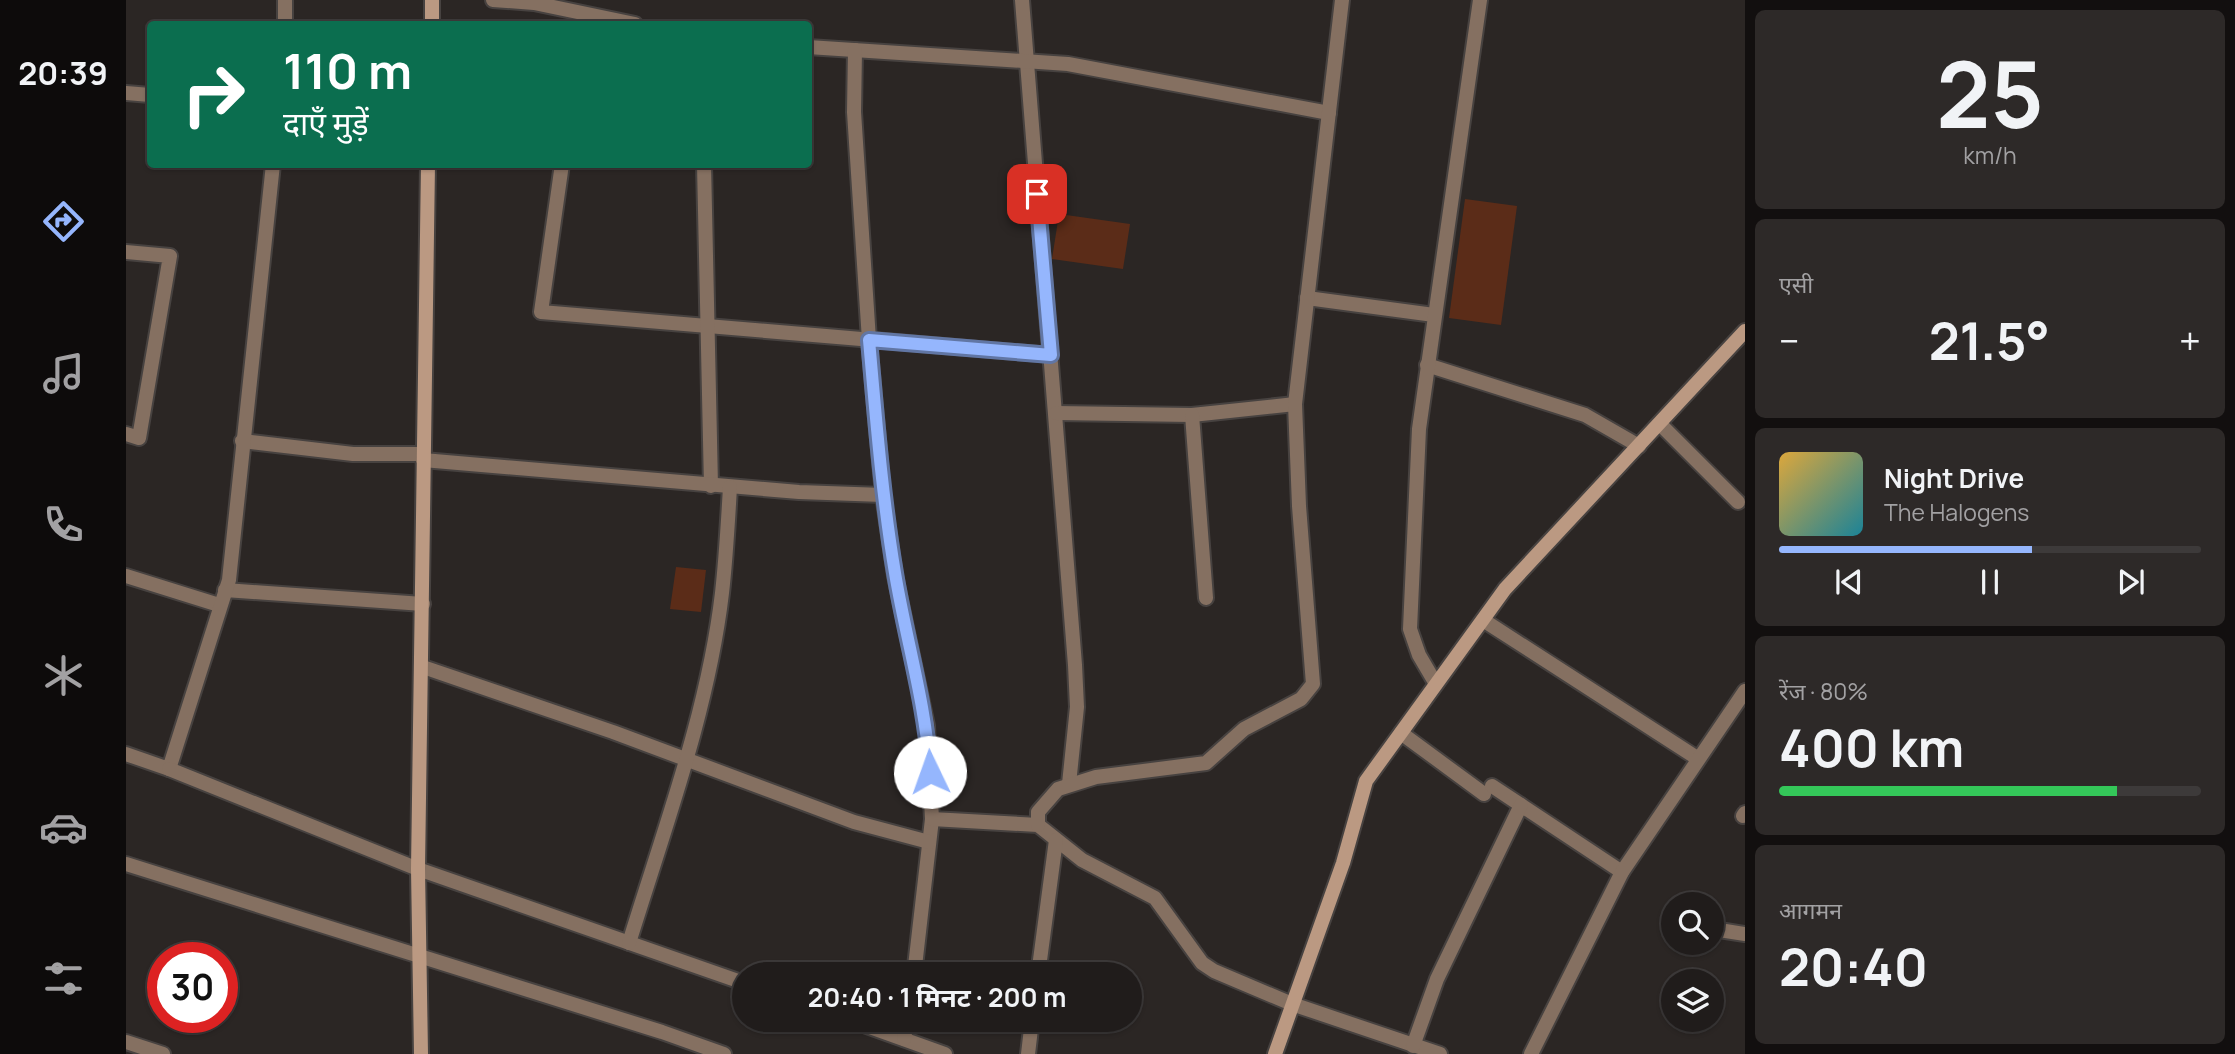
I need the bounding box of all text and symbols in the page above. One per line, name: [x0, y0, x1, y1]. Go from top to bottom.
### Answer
text: 25: [1936, 31, 2044, 155]
text: 110 m: [283, 37, 412, 104]
icon: right: [168, 49, 259, 140]
text: 20:39: [18, 51, 108, 95]
text: दाएँ मुड़ें: [283, 101, 369, 145]
text: km/h: [1963, 139, 2017, 171]
pin: [1007, 164, 1067, 224]
icon: arrive: [1018, 175, 1056, 213]
icon: directions: [39, 197, 88, 246]
text: एसी: [1779, 268, 1813, 300]
text: 21.5°: [1929, 305, 2050, 376]
text: −: [1779, 314, 1800, 366]
text: +: [2179, 314, 2201, 366]
icon: music: [39, 349, 88, 398]
text: Night Drive: [1884, 460, 2024, 496]
text: The Halogens: [1884, 496, 2029, 528]
icon: phone: [39, 500, 88, 549]
icon: previous: [1830, 563, 1868, 601]
icon: pause: [1971, 563, 2009, 601]
icon: next: [2112, 563, 2150, 601]
icon: climate: [39, 651, 88, 700]
text: रेंज · 80%: [1779, 675, 1868, 707]
text: 400 km: [1779, 712, 1964, 783]
position arrow: [893, 735, 967, 809]
icon: car: [39, 803, 88, 852]
map controls: [1661, 892, 1724, 1032]
button: search: [1661, 892, 1724, 955]
text: आगमन: [1779, 894, 1842, 926]
text: 20:40: [1779, 931, 1928, 1002]
speed limit sign: 30: [147, 942, 238, 1033]
icon: filters: [39, 954, 88, 1003]
button: layers: [1661, 969, 1724, 1032]
text: 20:40 · 1 मिनट · 200 m: [808, 979, 1066, 1015]

